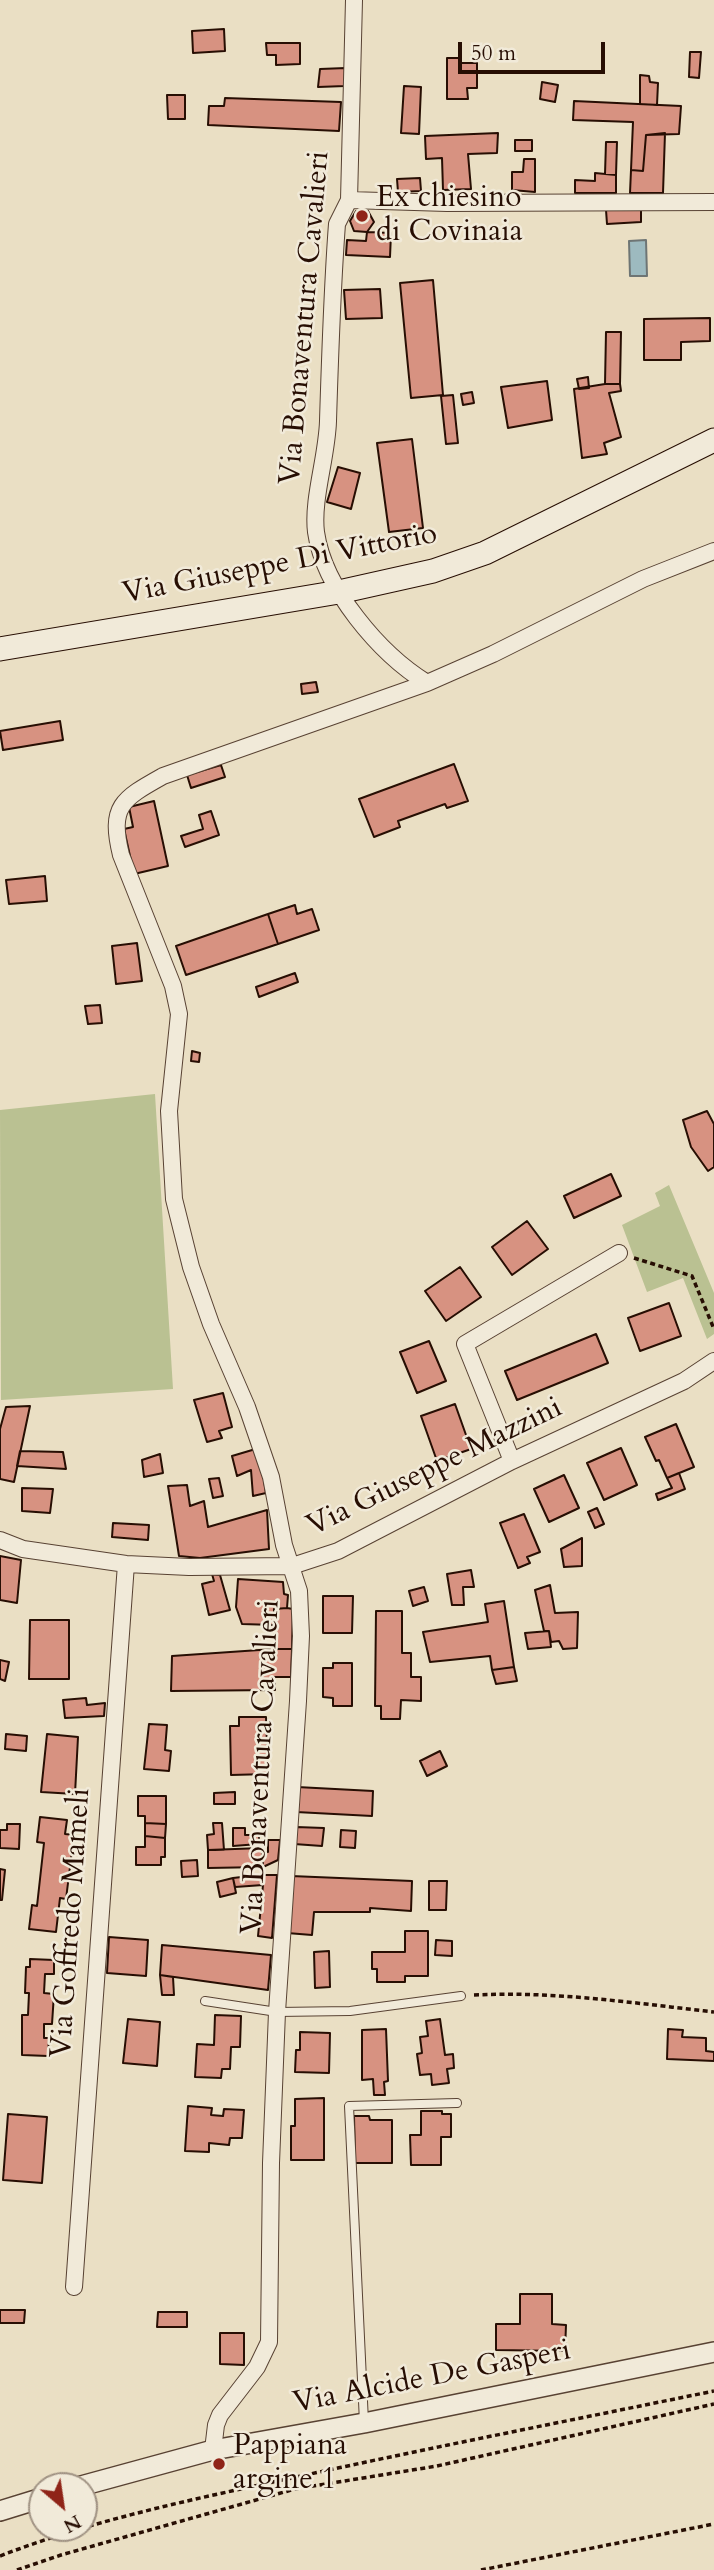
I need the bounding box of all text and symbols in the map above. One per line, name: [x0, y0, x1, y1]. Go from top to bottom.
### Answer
scale bar: [462, 28, 609, 72]
text: 50 m: [471, 39, 516, 68]
street label: Via Bonaventura Cavalieri: [273, 150, 339, 486]
place label: Ex chiesino di Covinaia: [376, 181, 523, 251]
marker: Ex chiesino di Covinaia: [354, 208, 370, 224]
street label: Via Giuseppe Di Vittorio: [120, 517, 440, 613]
street label: Via Giuseppe Mazzini: [302, 1391, 568, 1545]
street label: Via Bonaventura Cavalieri: [235, 1599, 289, 1935]
street label: Via Goffredo Mameli: [45, 1787, 99, 2059]
street label: Via Alcide De Gasperi: [290, 2333, 574, 2423]
place label: Pappiana argine 1: [233, 2429, 347, 2500]
marker: Pappiana argine 1: [211, 2456, 227, 2472]
north arrow: [28, 2472, 98, 2542]
text: N: [59, 2508, 86, 2539]

